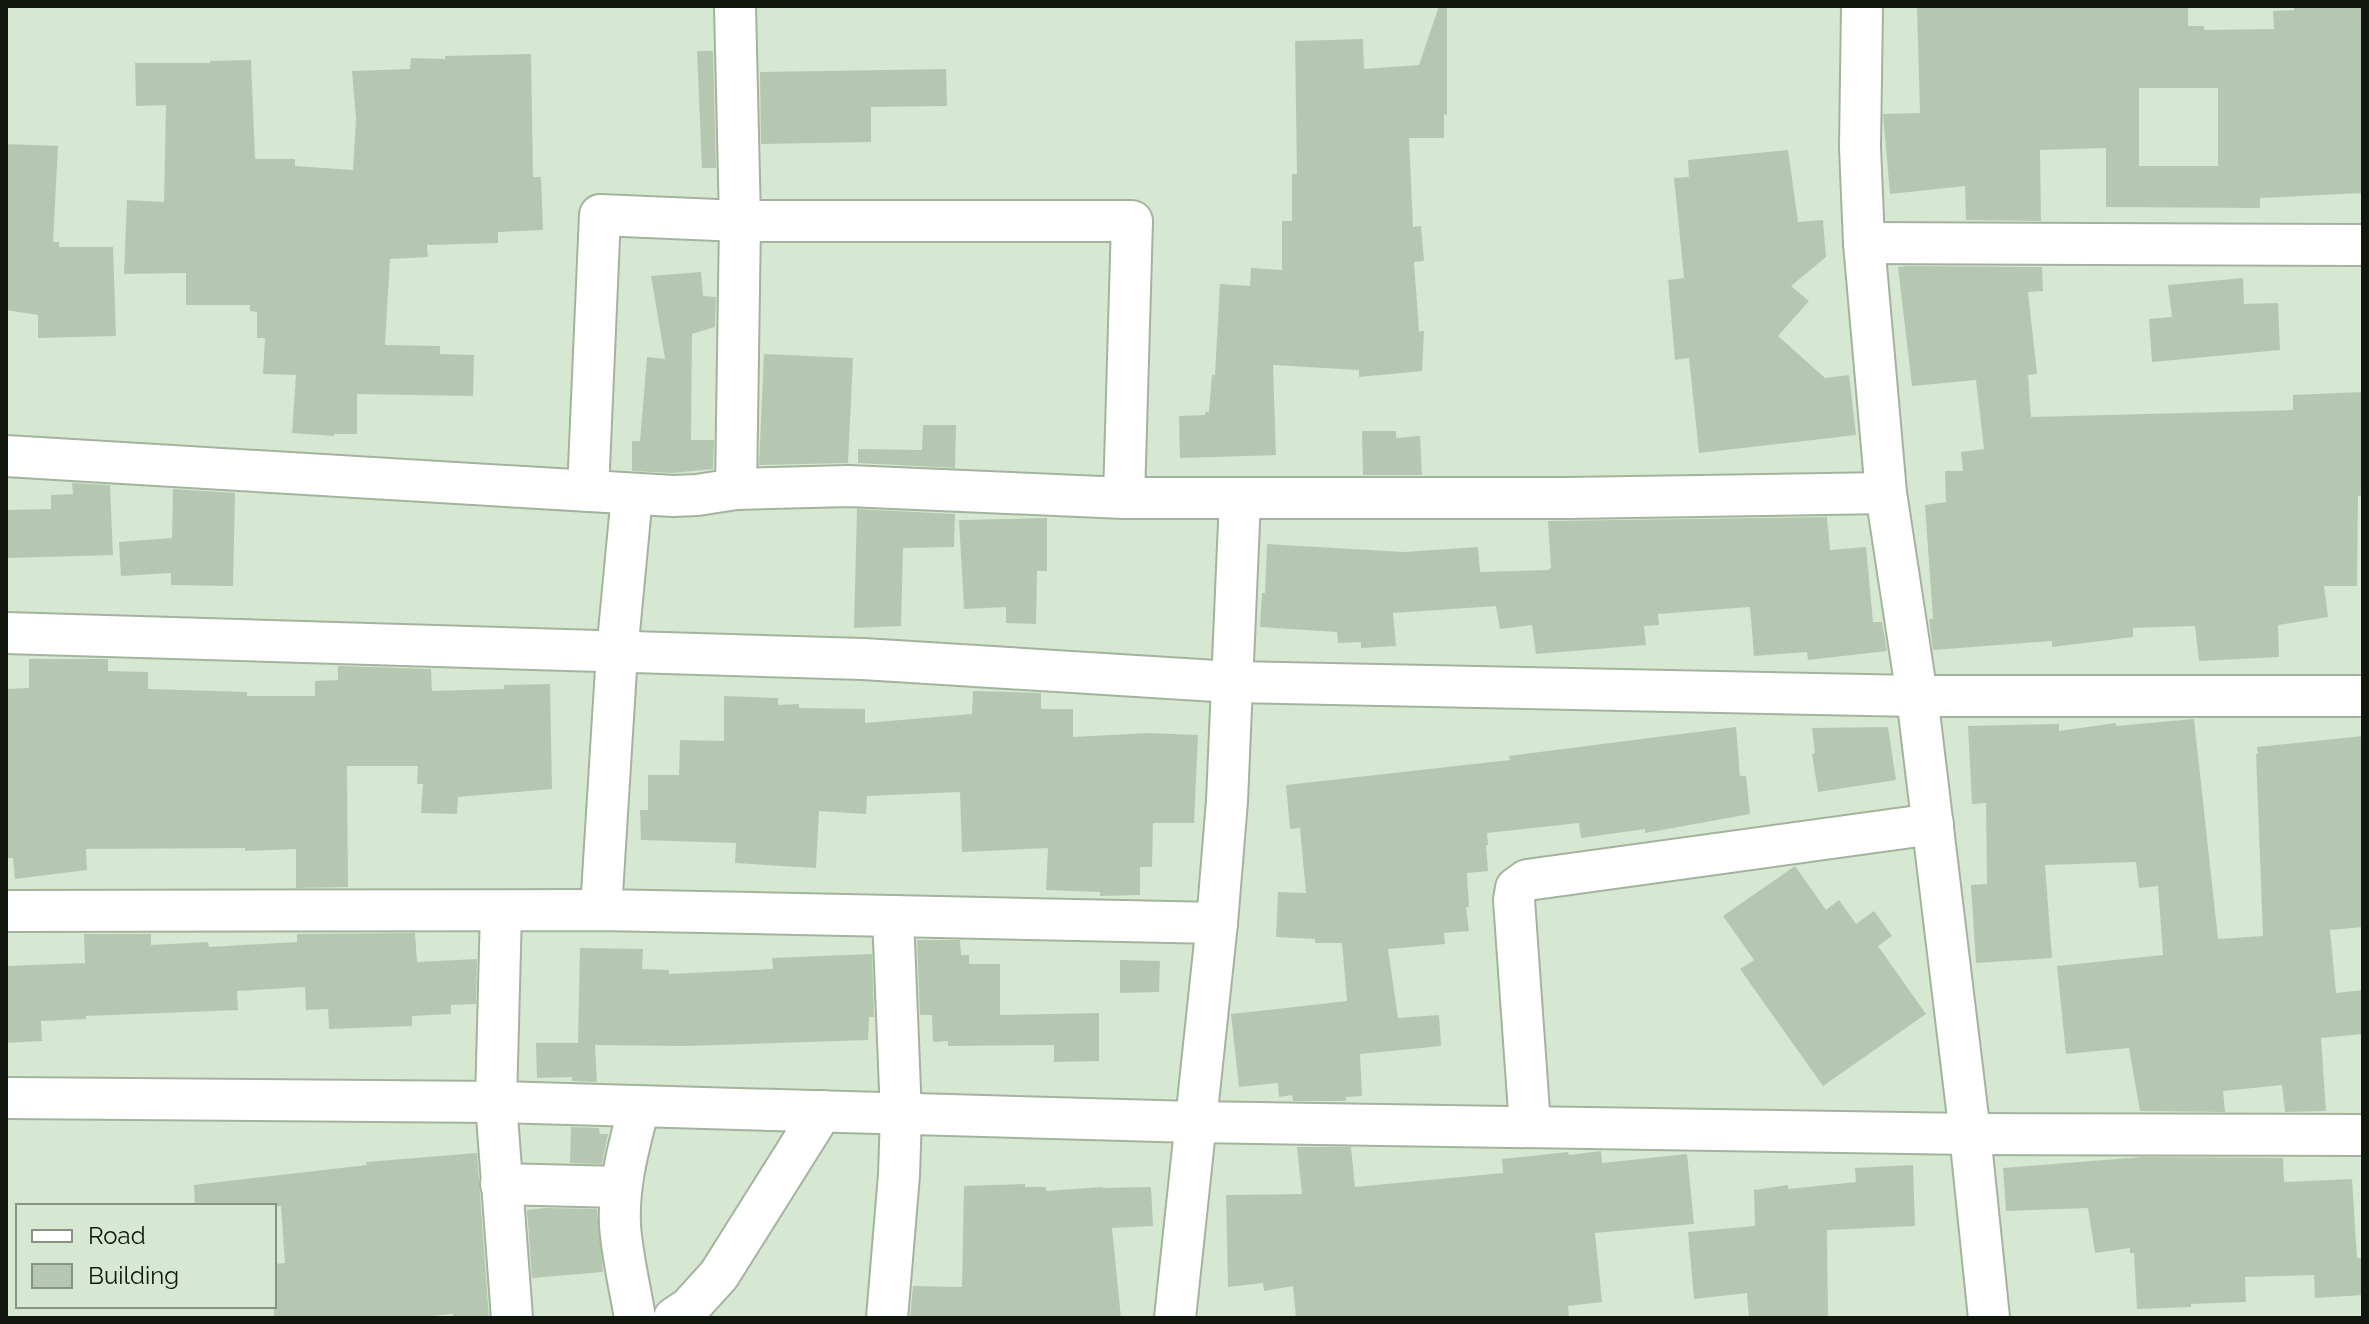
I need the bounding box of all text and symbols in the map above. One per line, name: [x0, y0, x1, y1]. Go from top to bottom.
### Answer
legend: [16, 1204, 276, 1308]
text: Road: [88, 1221, 146, 1250]
text: Building: [88, 1261, 179, 1290]

